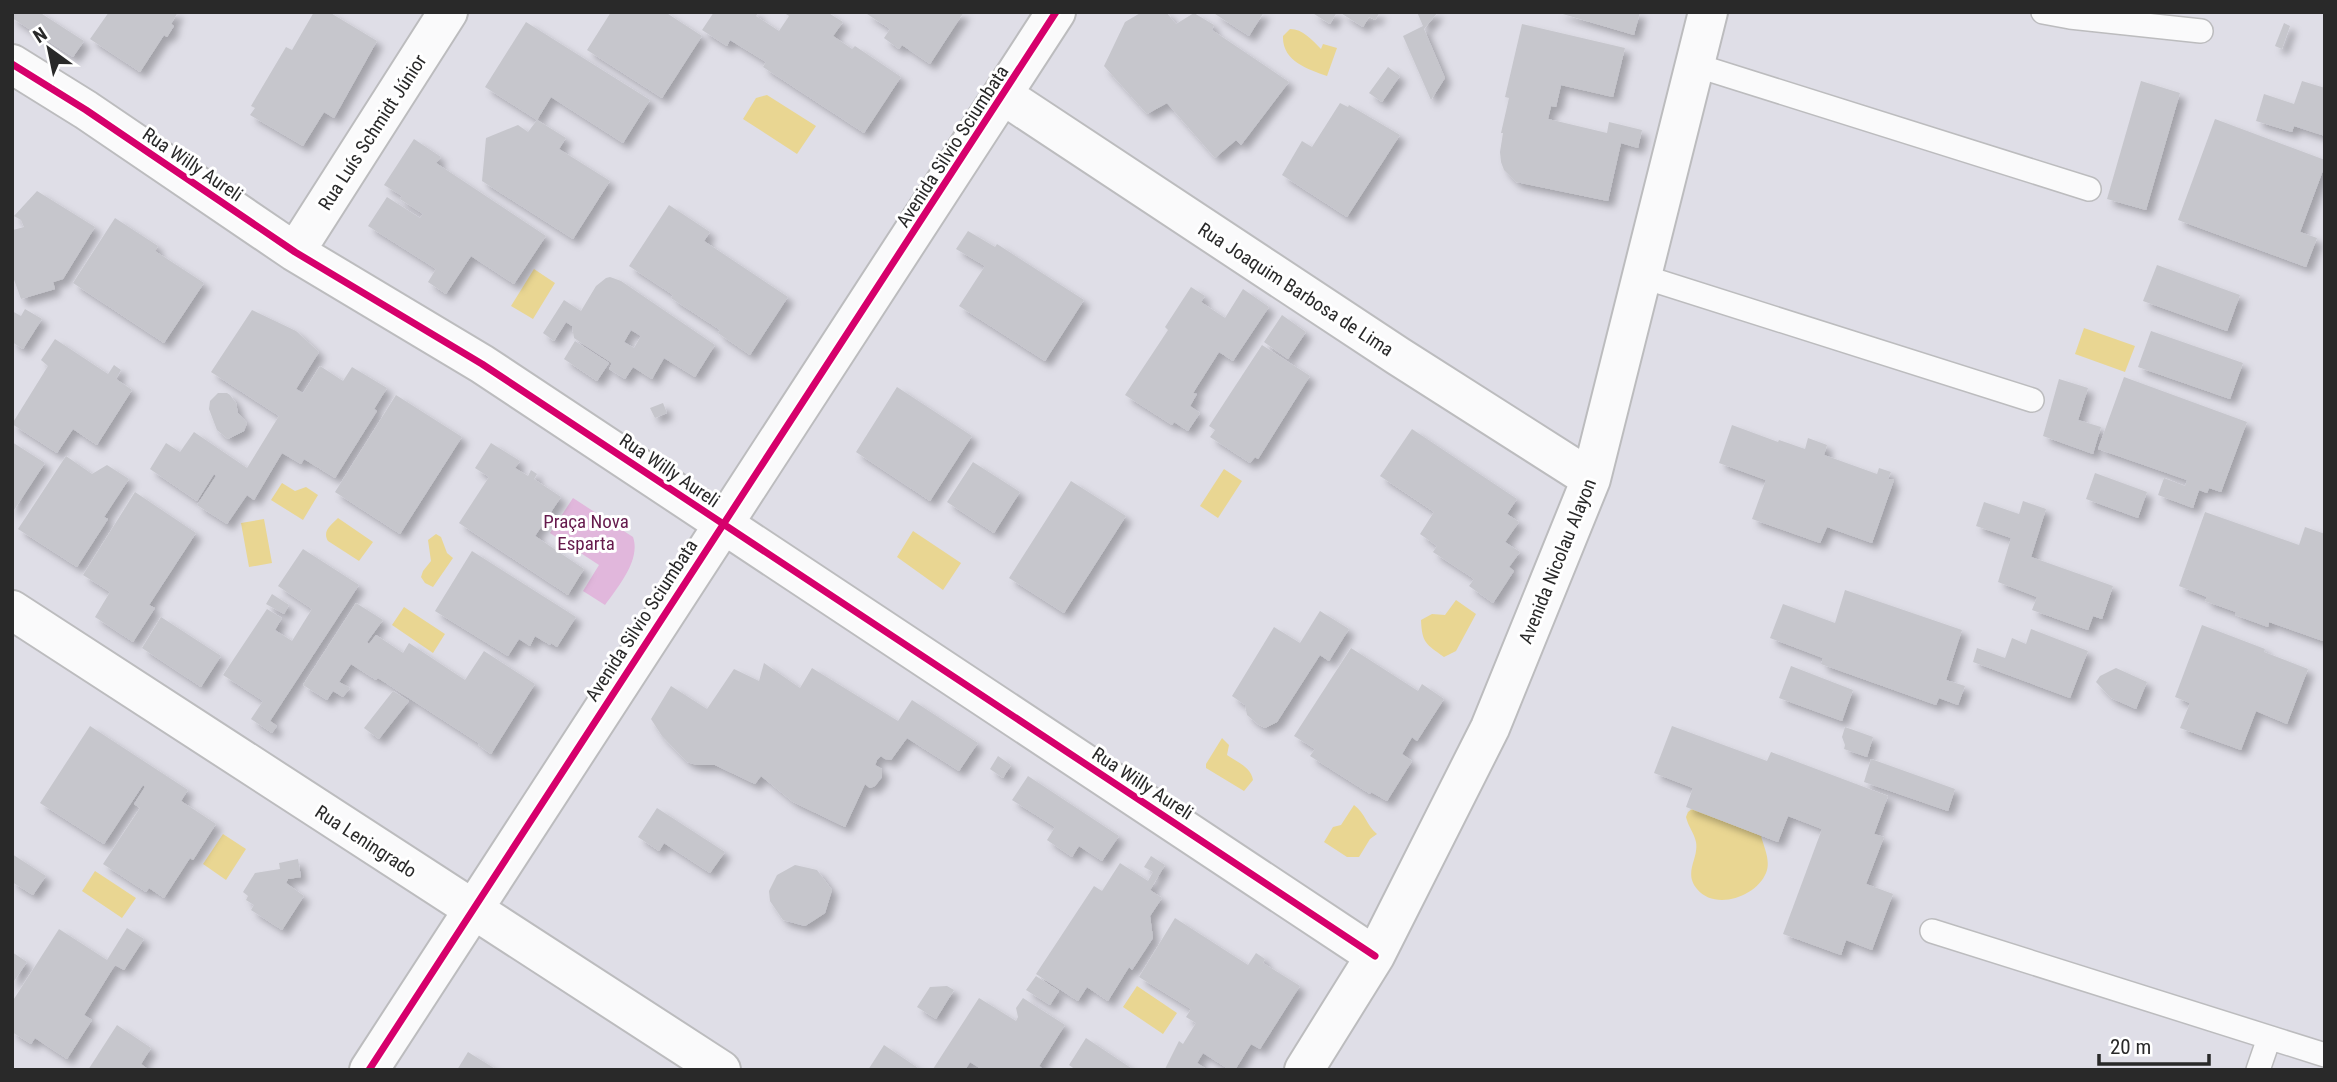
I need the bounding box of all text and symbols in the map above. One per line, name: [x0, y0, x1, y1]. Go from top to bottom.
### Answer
north arrow: [14, 14, 84, 84]
text: N: [29, 22, 51, 48]
street label: Rua Luís Schmidt Júnior: [313, 50, 432, 215]
street label: Avenida Silvio Sciumbata: [891, 61, 1013, 232]
street label: Rua Willy Aureli: [138, 122, 247, 206]
street label: Rua Joaquim Barbosa de Lima: [1194, 218, 1398, 361]
street label: Rua Willy Aureli: [615, 428, 724, 512]
street label: Avenida Nicolau Alayon: [1514, 475, 1601, 647]
park label: Praça Nova Esparta: [543, 510, 629, 555]
street label: Avenida Silvio Sciumbata: [580, 535, 702, 706]
street label: Rua Willy Aureli: [1088, 742, 1198, 825]
street label: Rua Leningrado: [311, 800, 421, 883]
scale bar: [2099, 1023, 2209, 1066]
text: 20 m: [2110, 1035, 2151, 1059]

